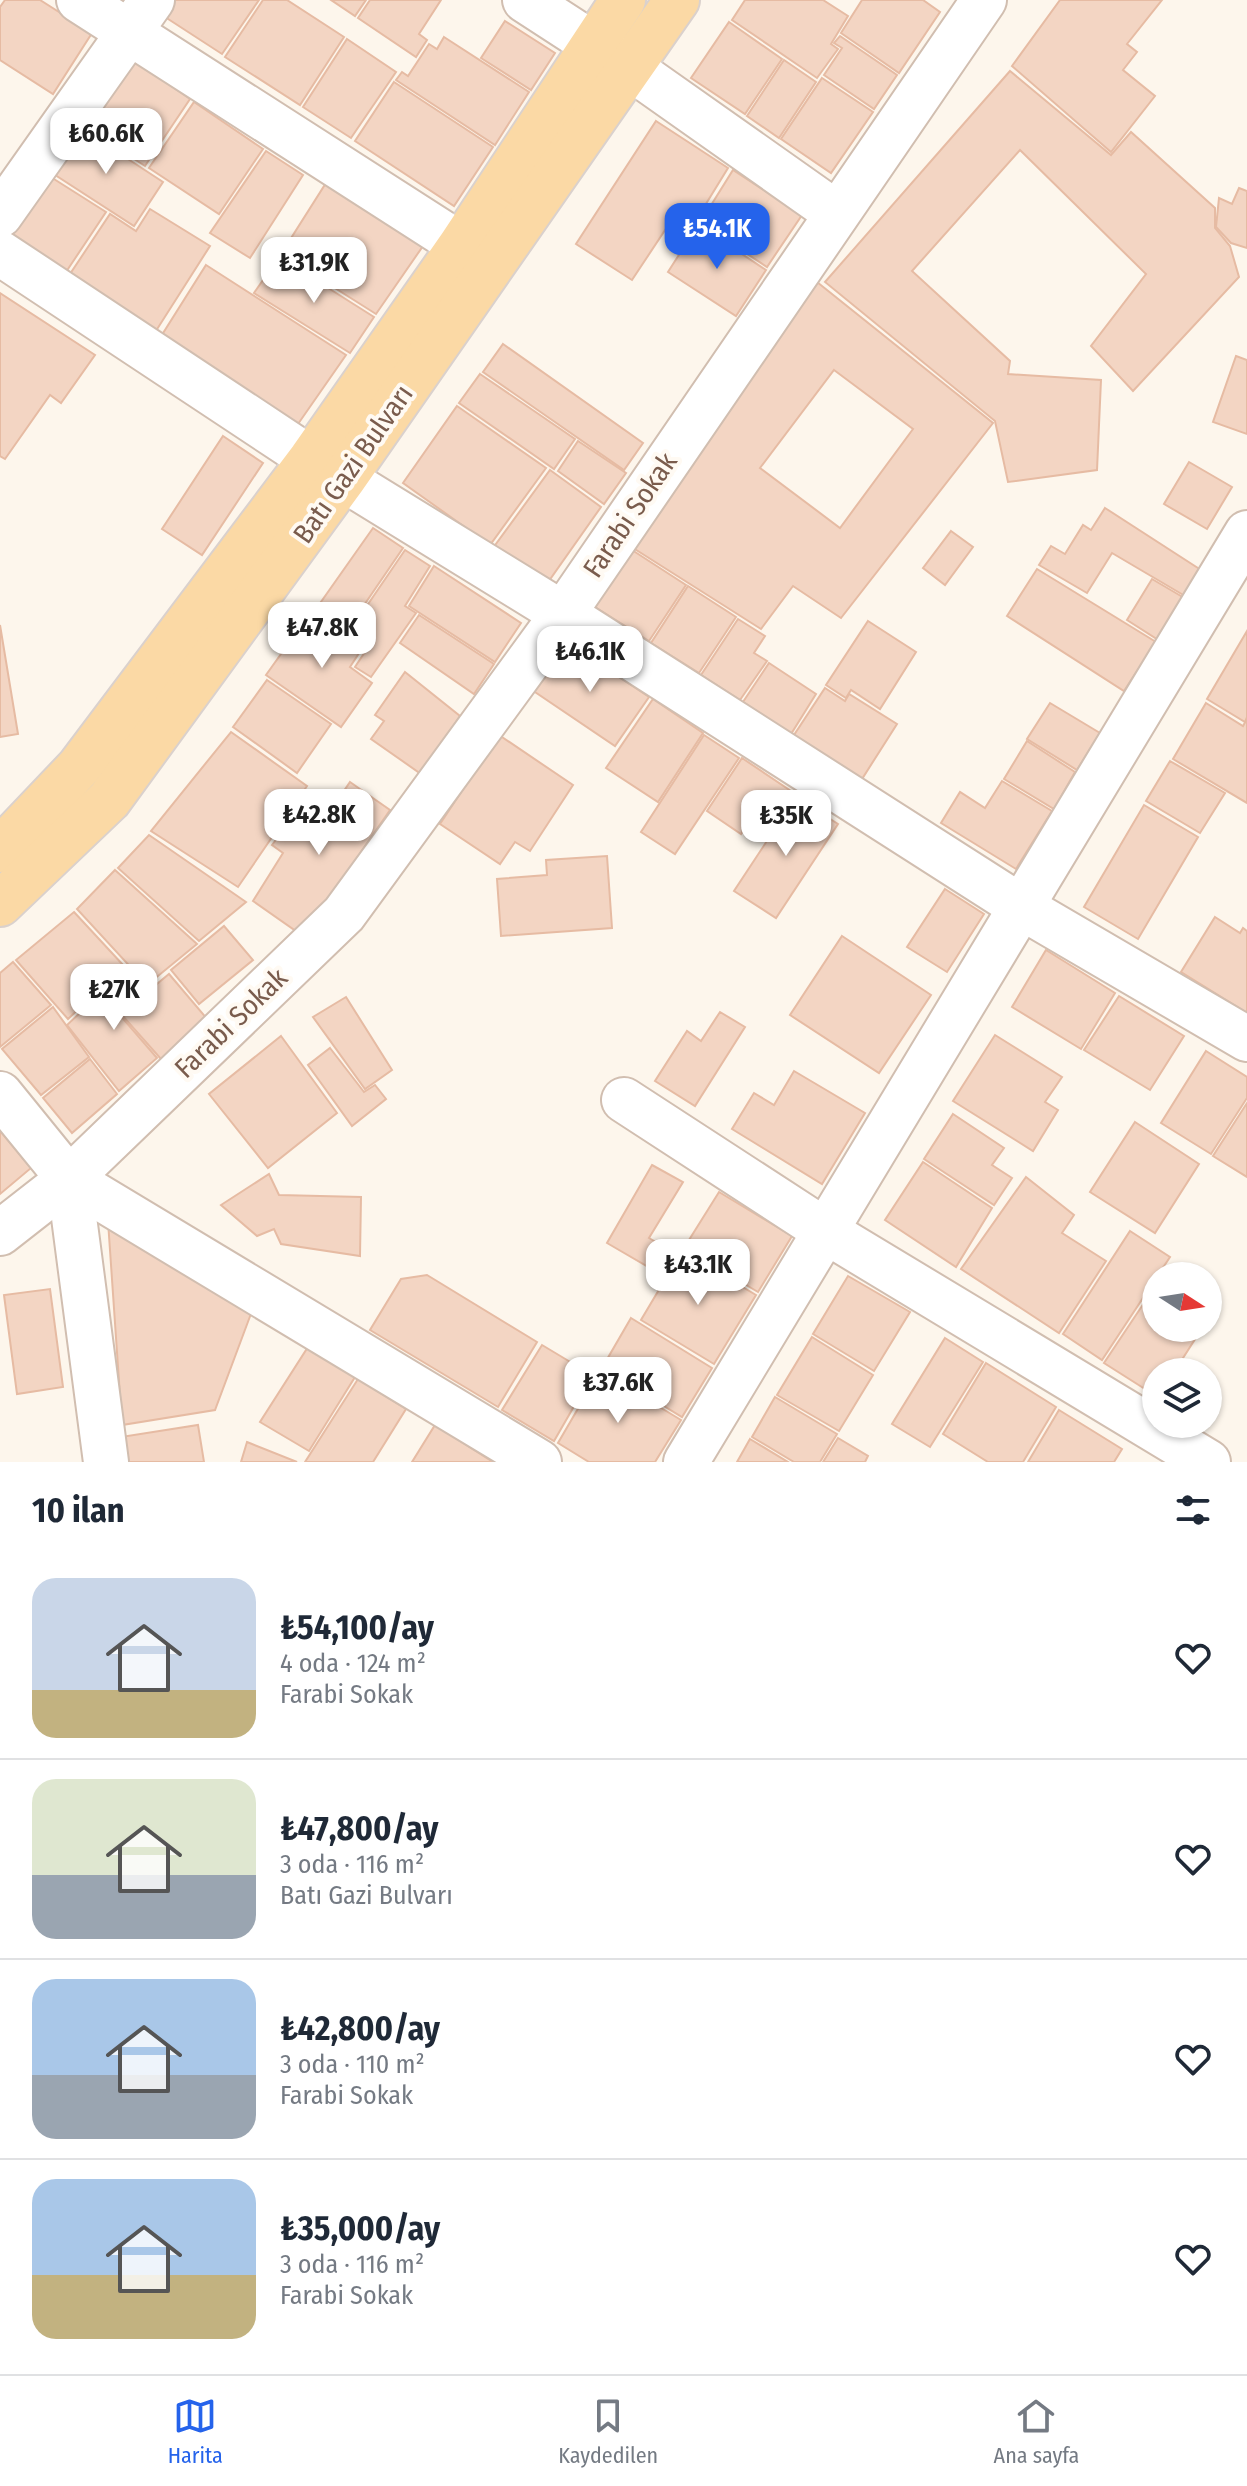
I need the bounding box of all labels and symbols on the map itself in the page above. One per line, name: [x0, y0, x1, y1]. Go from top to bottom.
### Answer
pin: ₺60.6K: [41, 108, 171, 176]
pin: ₺54.1K: [652, 203, 782, 271]
pin: ₺31.9K: [249, 237, 379, 305]
street label: Batı Gazi Bulvarı: [286, 378, 420, 550]
street label: Farabi Sokak: [576, 446, 684, 584]
pin: ₺47.8K: [257, 602, 387, 670]
pin: ₺46.1K: [525, 626, 655, 694]
pin: ₺42.8K: [254, 789, 384, 857]
pin: ₺35K: [739, 790, 833, 858]
street label: Farabi Sokak: [168, 961, 295, 1085]
pin: ₺27K: [67, 964, 161, 1032]
pin: ₺43.1K: [633, 1239, 763, 1307]
north arrow: [1142, 1262, 1222, 1342]
pin: ₺37.6K: [553, 1357, 683, 1425]

